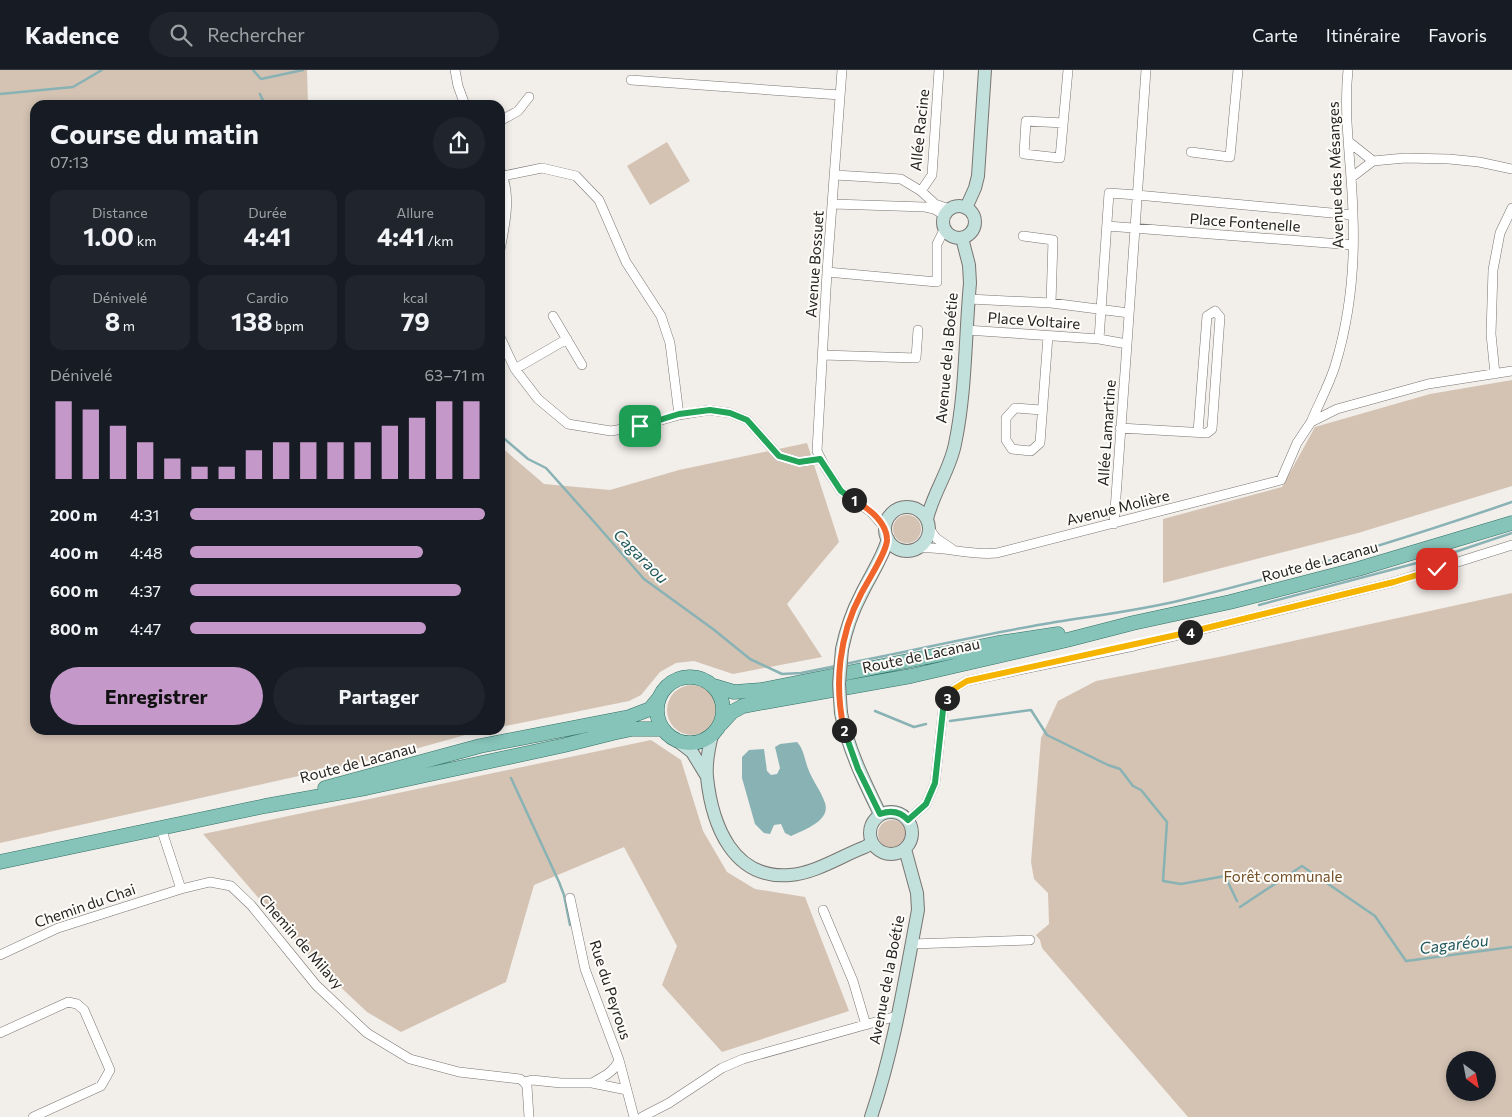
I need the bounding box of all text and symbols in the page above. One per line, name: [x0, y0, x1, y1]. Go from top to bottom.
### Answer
search box: [149, 12, 499, 57]
text: Kadence: [25, 20, 119, 49]
icon: search: [167, 21, 195, 49]
text: Rechercher: [207, 23, 305, 46]
text: Carte: [1252, 24, 1298, 46]
text: Itinéraire: [1326, 24, 1400, 46]
text: Favoris: [1428, 24, 1487, 46]
street label: Allée Racine: [906, 88, 932, 172]
street label: Avenue des Mésanges: [1323, 101, 1347, 249]
text: Course du matin: [50, 116, 259, 150]
button: share: [433, 117, 485, 169]
text: 07:13: [50, 152, 89, 171]
text: Distance: [92, 204, 148, 221]
text: Durée: [248, 204, 287, 221]
text: Allure: [397, 204, 434, 221]
street label: Place Fontenelle: [1189, 209, 1301, 235]
street label: Avenue Bossuet: [801, 210, 827, 318]
text: 1.00: [83, 221, 134, 251]
text: 4:41: [244, 221, 291, 251]
text: 4:41: [377, 221, 425, 251]
text: km: [134, 232, 156, 249]
text: /km: [425, 232, 453, 249]
text: Dénivelé: [93, 289, 147, 306]
text: Cardio: [246, 289, 289, 306]
text: kcal: [403, 289, 428, 306]
street label: Avenue de la Boétie: [931, 292, 961, 424]
text: 8: [105, 306, 120, 336]
text: 138: [231, 306, 272, 336]
text: 79: [401, 306, 430, 336]
street label: Place Voltaire: [987, 308, 1081, 332]
text: m: [120, 317, 135, 334]
text: bpm: [272, 317, 304, 334]
text: Dénivelé: [50, 365, 112, 384]
text: 63–71 m: [424, 365, 485, 384]
street label: Allée Lamartine: [1093, 379, 1119, 487]
pin: [619, 405, 661, 447]
icon: arrive: [626, 412, 654, 440]
street label: Avenue Molière: [1064, 486, 1171, 529]
pin: 1: [842, 488, 866, 512]
text: 1: [851, 492, 858, 509]
text: 200 m: [50, 505, 97, 524]
text: 4:31: [130, 505, 159, 524]
water label: Cagaraou: [610, 524, 673, 587]
street label: Route de Lacanau: [1260, 537, 1380, 585]
text: 400 m: [50, 543, 98, 562]
text: 4:48: [130, 543, 163, 562]
pin: [1416, 548, 1458, 590]
icon: check: [1423, 555, 1451, 583]
text: 600 m: [50, 581, 98, 600]
text: 4:37: [130, 581, 161, 600]
text: 800 m: [50, 619, 98, 638]
text: 4:47: [130, 619, 161, 638]
pin: 4: [1178, 620, 1202, 644]
text: 4: [1186, 624, 1195, 641]
street label: Route de Lacanau: [860, 634, 981, 676]
button: Enregistrer: [50, 667, 263, 725]
button: Partager: [273, 667, 485, 725]
pin: 3: [934, 686, 960, 710]
text: 3: [943, 690, 952, 707]
pin: 2: [832, 718, 856, 742]
text: 2: [841, 722, 848, 739]
street label: Route de Lacanau: [298, 738, 418, 786]
park label: Forêt communale: [1224, 867, 1343, 885]
street label: Chemin du Chai: [32, 879, 138, 931]
street label: Chemin de Milavy: [256, 890, 348, 993]
street label: Avenue de la Boétie: [865, 914, 907, 1046]
water label: Cagaréou: [1418, 930, 1490, 957]
street label: Rue du Peyrous: [586, 938, 636, 1042]
north arrow: [1446, 1051, 1496, 1101]
map controls: [1446, 1051, 1496, 1101]

